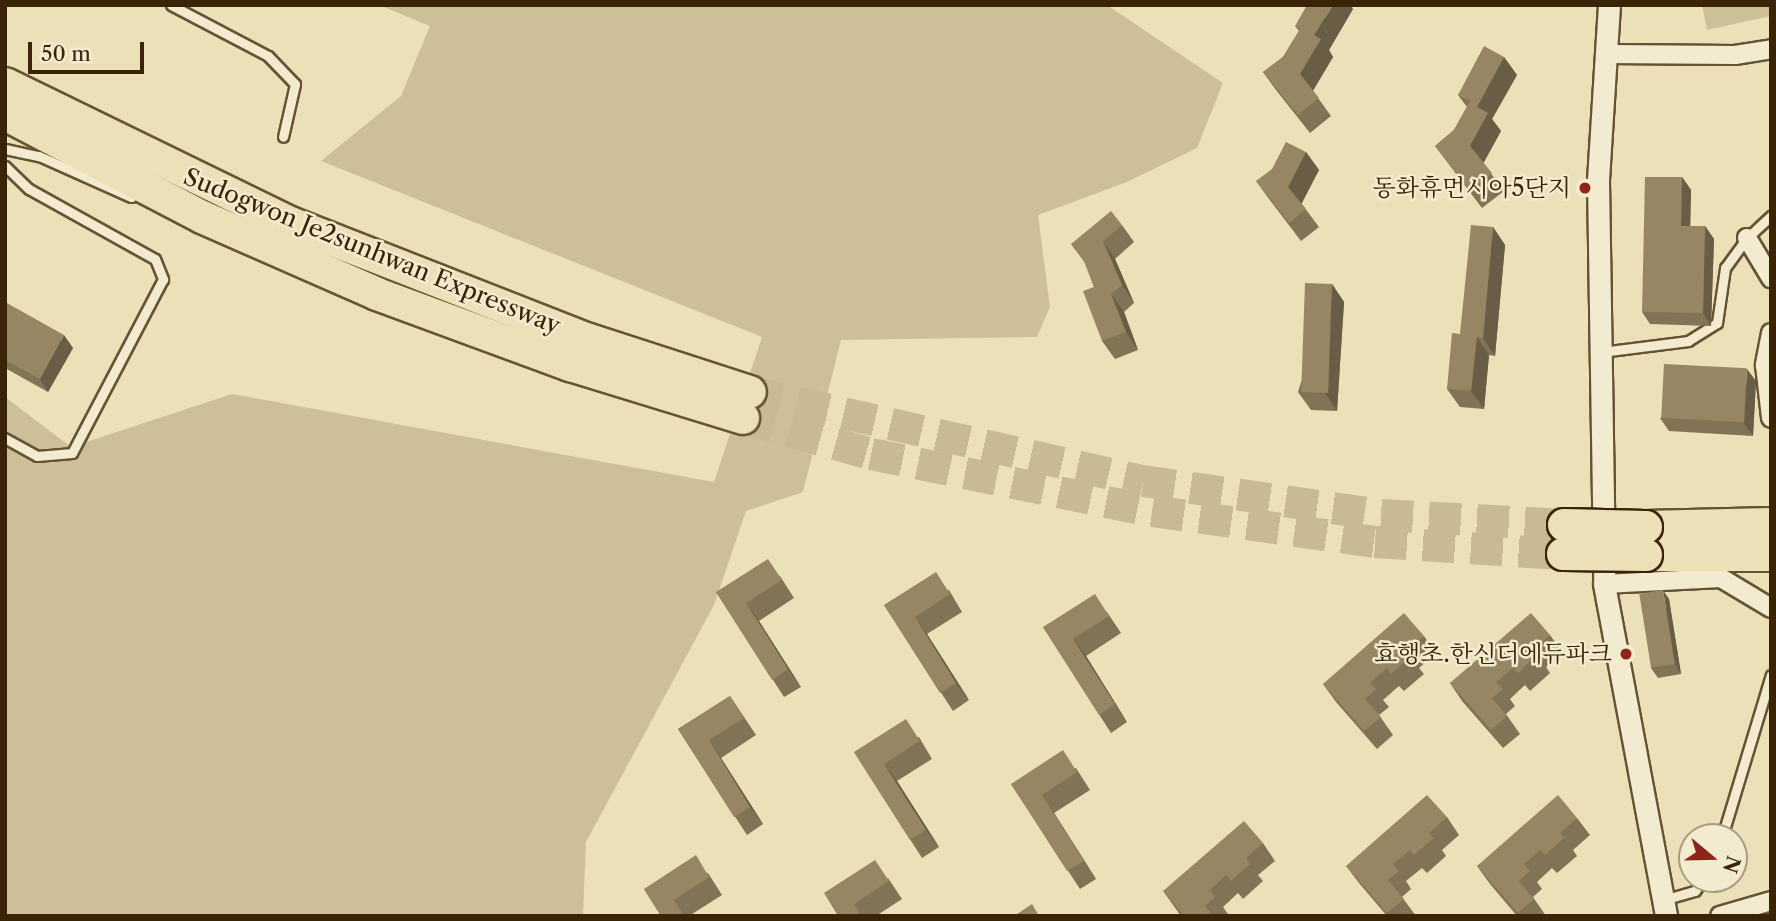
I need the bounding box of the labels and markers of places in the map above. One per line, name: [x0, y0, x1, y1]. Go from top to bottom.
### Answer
place label: 동화휴먼시아5단지: [1372, 174, 1571, 202]
marker: 동화휴먼시아5단지: [1577, 180, 1593, 196]
place label: 효행초.한신더에듀파크: [1374, 640, 1612, 668]
marker: 효행초.한신더에듀파크: [1618, 646, 1634, 662]

